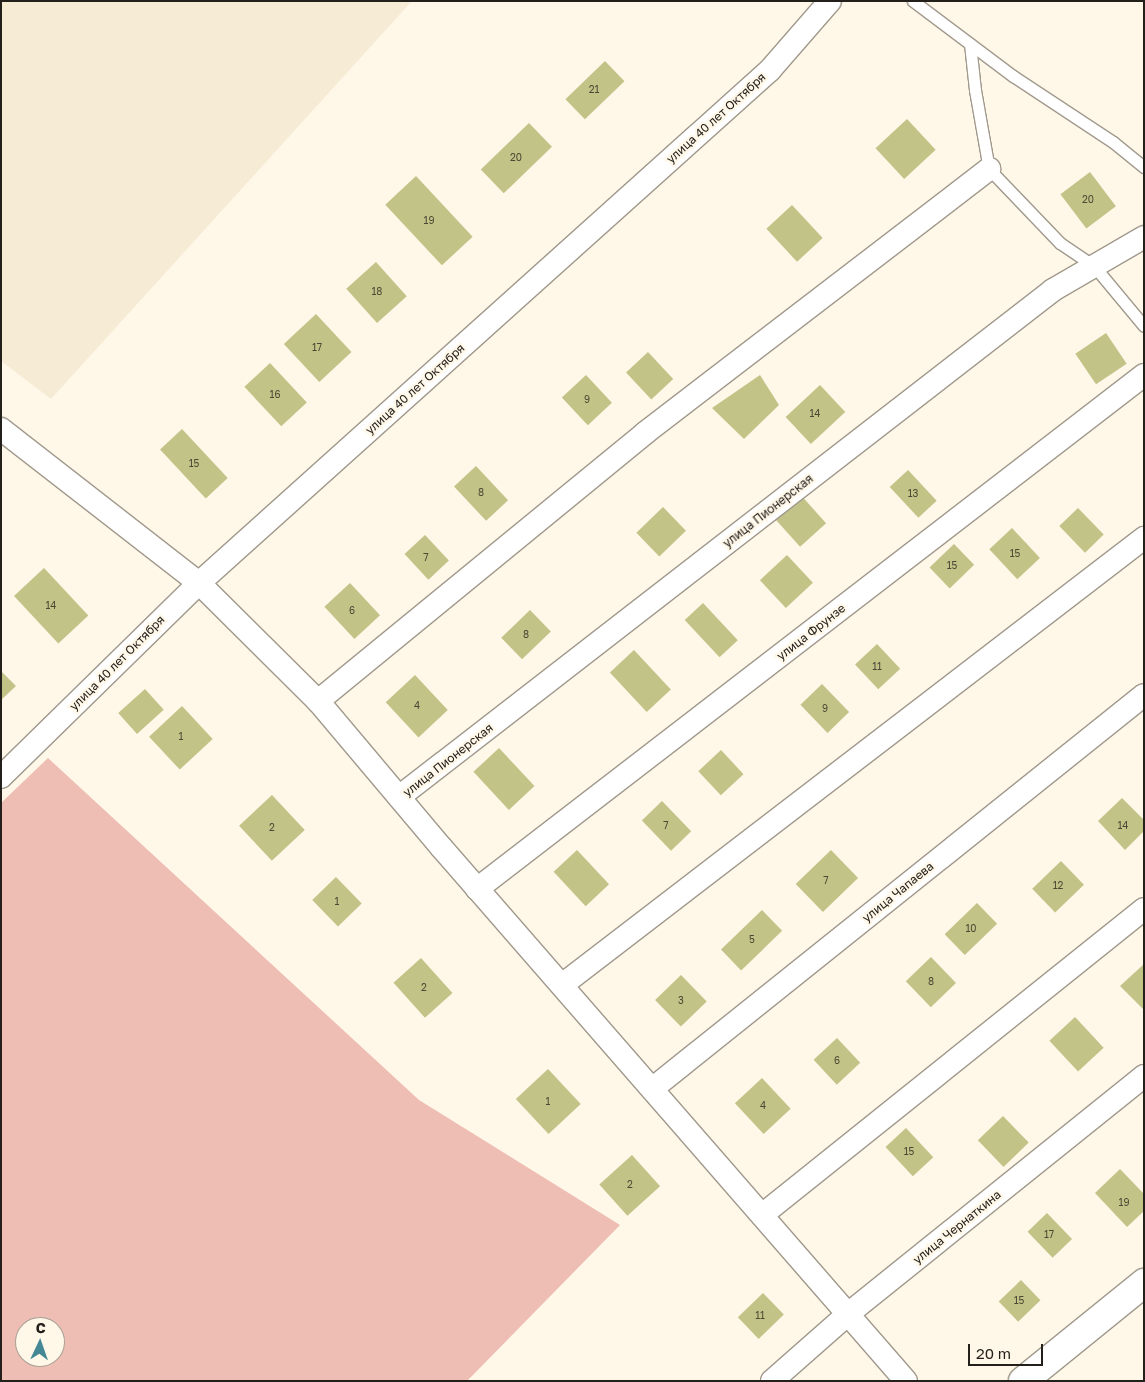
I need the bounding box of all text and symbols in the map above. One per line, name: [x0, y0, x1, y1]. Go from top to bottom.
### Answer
street label: улица 40 лет Октября: [663, 70, 769, 166]
house number: 21: [589, 84, 599, 96]
house number: 20: [510, 152, 522, 164]
house number: 20: [1082, 194, 1094, 206]
house number: 19: [424, 215, 434, 227]
house number: 18: [372, 286, 382, 298]
street label: улица 40 лет Октября: [362, 341, 468, 437]
house number: 17: [312, 342, 322, 354]
house number: 16: [270, 389, 280, 401]
house number: 9: [584, 394, 590, 406]
house number: 14: [810, 408, 820, 420]
house number: 15: [189, 458, 199, 470]
street label: улица Пионерская: [720, 471, 816, 551]
house number: 8: [478, 487, 484, 499]
house number: 13: [908, 488, 918, 500]
house number: 15: [1010, 548, 1020, 560]
house number: 7: [423, 552, 429, 564]
house number: 15: [947, 560, 957, 572]
house number: 14: [46, 600, 56, 612]
street label: улица Фрунзе: [774, 601, 848, 663]
house number: 6: [349, 605, 355, 617]
street label: улица 40 лет Октября: [67, 613, 167, 713]
house number: 8: [523, 629, 529, 641]
house number: 11: [872, 661, 882, 673]
house number: 4: [414, 700, 420, 712]
house number: 9: [822, 703, 828, 715]
street label: улица Пионерская: [400, 720, 496, 800]
house number: 1: [179, 731, 183, 743]
house number: 7: [663, 820, 669, 832]
house number: 14: [1118, 820, 1128, 832]
house number: 2: [269, 822, 275, 834]
street label: улица Чапаева: [859, 859, 937, 925]
house number: 7: [823, 875, 829, 887]
house number: 12: [1053, 880, 1063, 892]
house number: 1: [335, 896, 339, 908]
house number: 10: [965, 923, 977, 935]
house number: 5: [749, 934, 755, 946]
house number: 8: [928, 976, 934, 988]
house number: 2: [421, 982, 427, 994]
house number: 3: [678, 995, 684, 1007]
house number: 6: [834, 1055, 840, 1067]
house number: 1: [546, 1096, 550, 1108]
house number: 4: [760, 1100, 766, 1112]
house number: 15: [904, 1146, 914, 1158]
house number: 2: [627, 1179, 633, 1191]
street label: улица Чернаткина: [910, 1187, 1004, 1267]
house number: 19: [1119, 1197, 1129, 1209]
house number: 17: [1044, 1229, 1054, 1241]
house number: 15: [1014, 1295, 1024, 1307]
house number: 11: [755, 1310, 765, 1322]
north arrow: [15, 1317, 65, 1367]
text: С: [35, 1319, 46, 1336]
scale bar: [970, 1334, 1045, 1366]
text: 20 m: [976, 1344, 1011, 1362]

